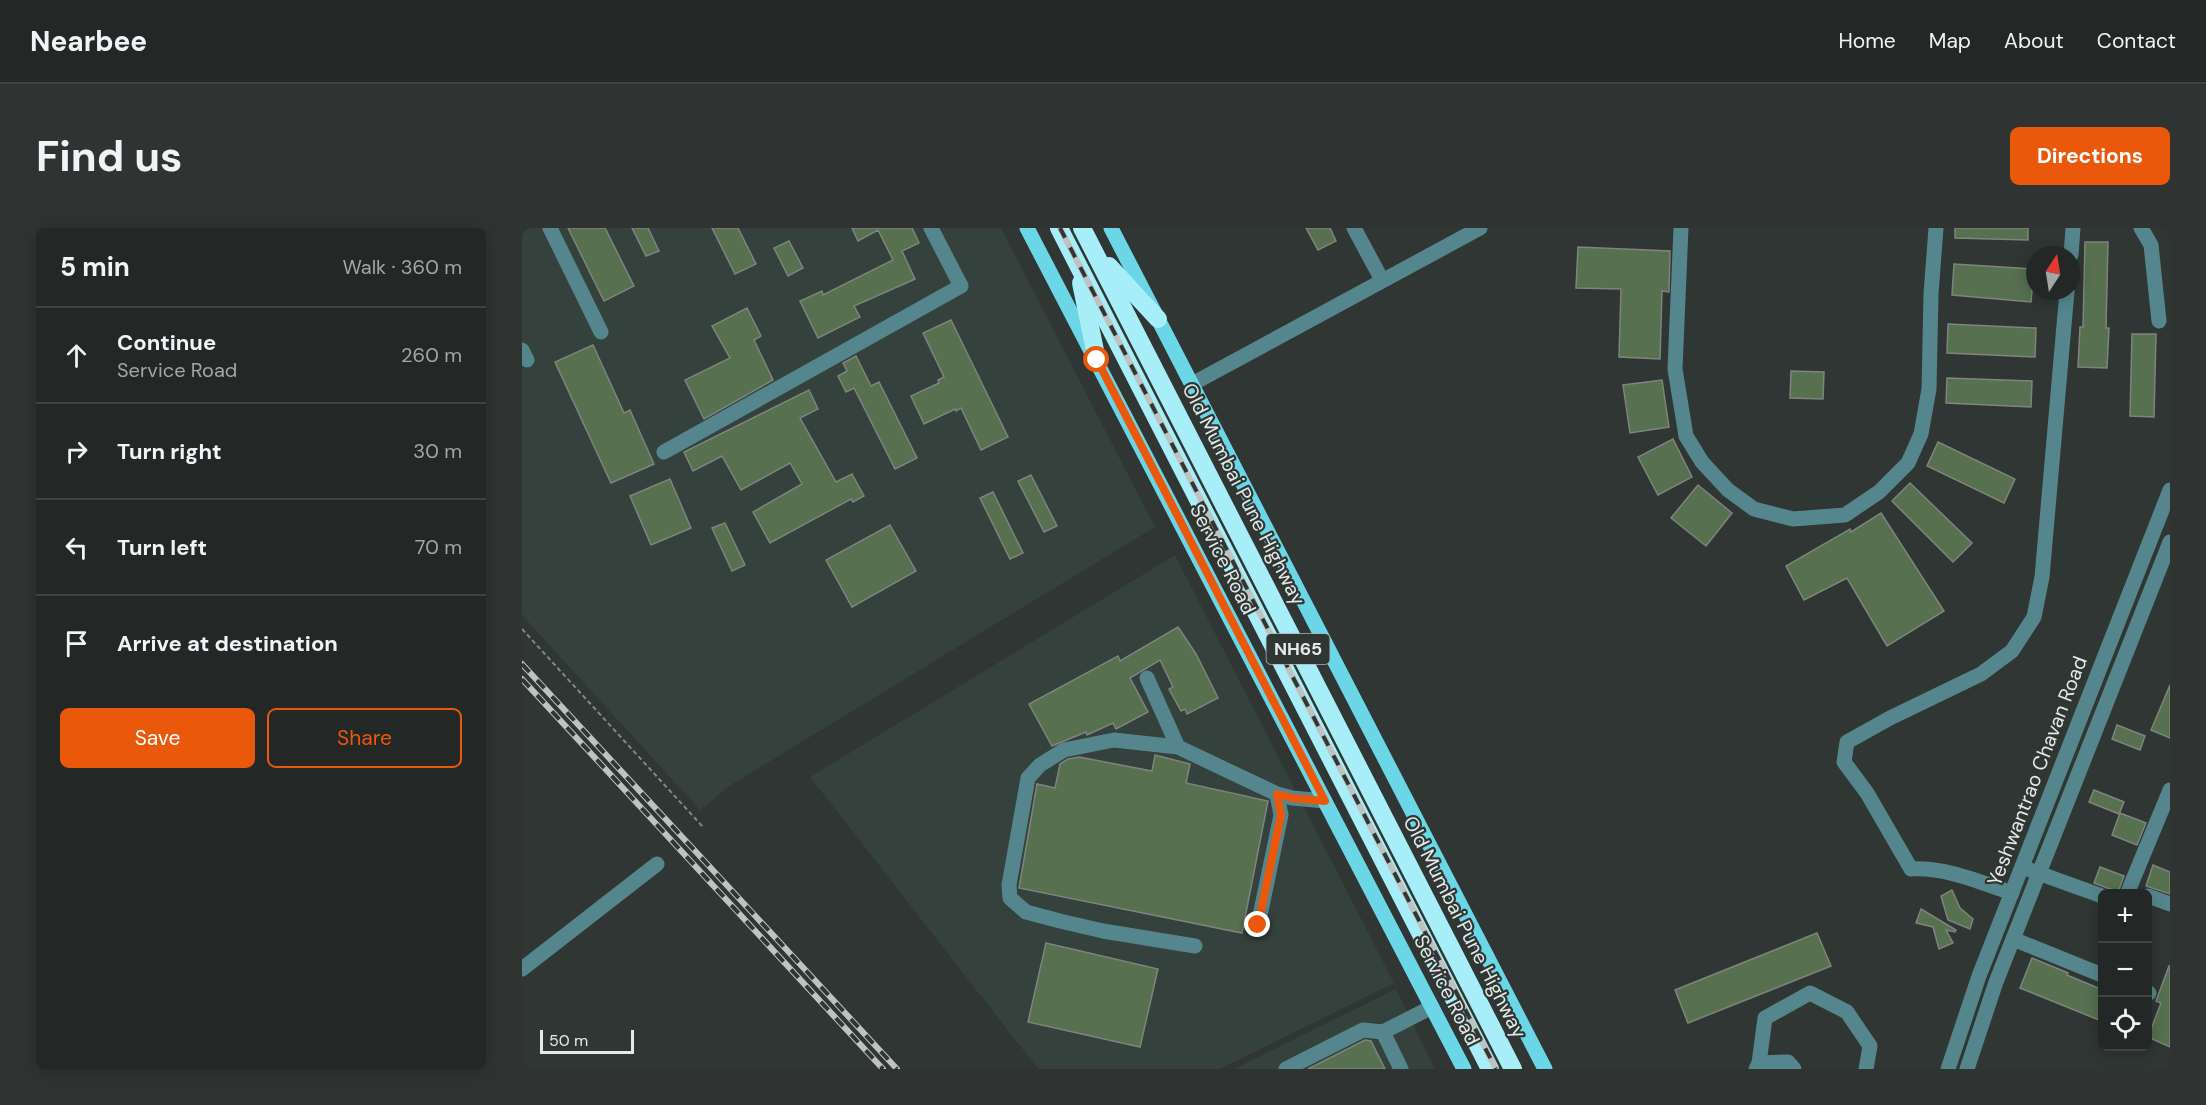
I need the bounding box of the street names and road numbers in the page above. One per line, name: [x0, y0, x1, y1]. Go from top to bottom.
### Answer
street label: Old Mumbai Pune Highway: [1177, 378, 1311, 610]
street label: Service Road: [1184, 499, 1262, 619]
road number: NH65: [1266, 634, 1330, 664]
street label: Yeshwantrao Chavan Road: [1981, 652, 2093, 890]
street label: Old Mumbai Pune Highway: [1398, 811, 1532, 1043]
street label: Service Road: [1408, 930, 1486, 1050]

